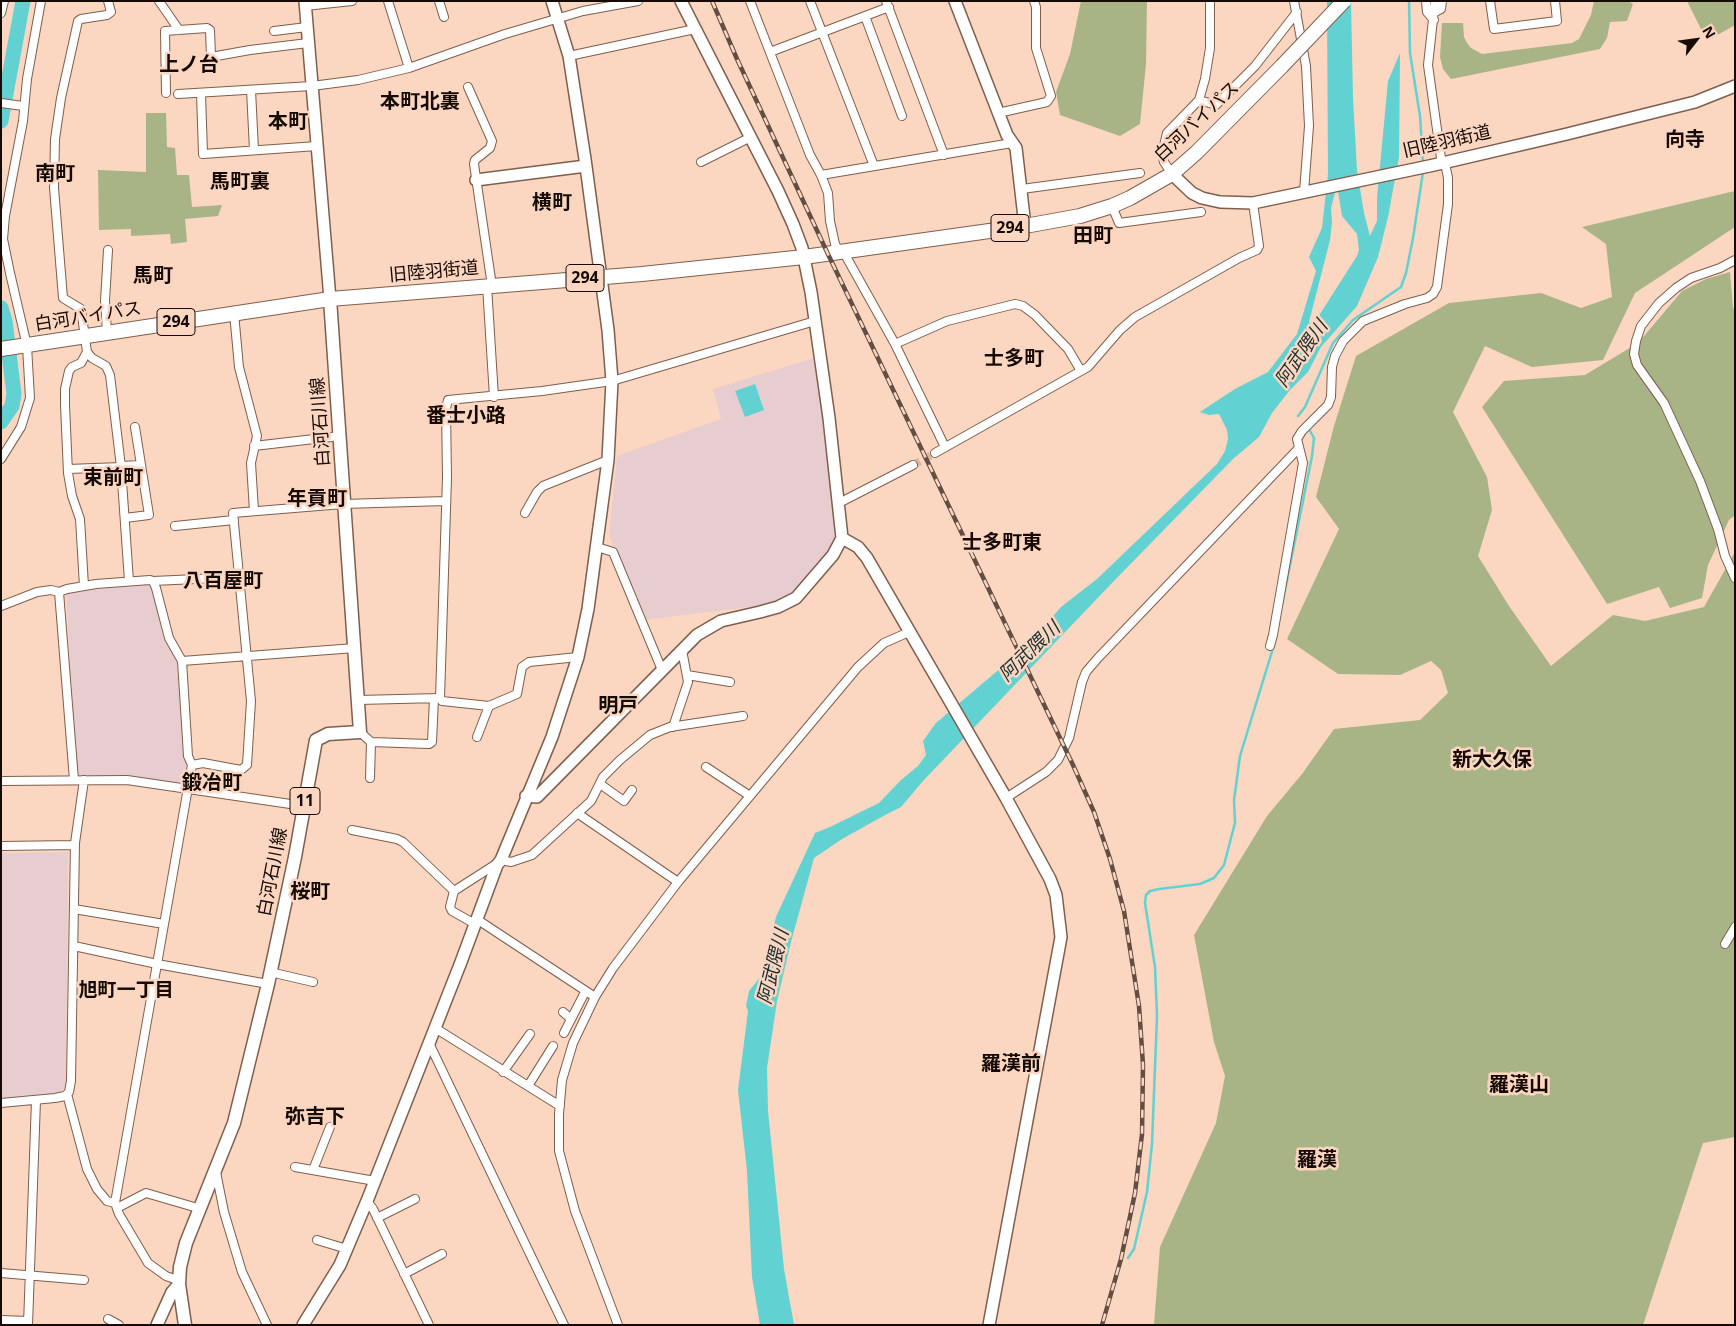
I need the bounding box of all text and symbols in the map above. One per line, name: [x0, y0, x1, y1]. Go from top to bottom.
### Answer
north arrow: [1671, 15, 1721, 65]
text: N: [1698, 23, 1720, 42]
district label: 上ノ台: [159, 53, 219, 77]
street label: 白河バイパス: [1150, 77, 1244, 167]
district label: 本町北裏: [380, 90, 460, 114]
district label: 本町: [268, 110, 308, 134]
street label: 旧陸羽街道: [1401, 121, 1493, 163]
district label: 向寺: [1665, 128, 1705, 152]
district label: 南町: [35, 162, 75, 186]
district label: 馬町裏: [210, 170, 270, 194]
district label: 横町: [532, 191, 572, 215]
road number: 294: [991, 214, 1029, 242]
district label: 田町: [1073, 224, 1113, 248]
street label: 旧陸羽街道: [388, 257, 480, 287]
district label: 馬町: [133, 264, 173, 288]
road number: 294: [566, 264, 604, 292]
street label: 白河バイパス: [33, 298, 143, 336]
road number: 294: [157, 308, 195, 336]
water label: 阿武隈川: [1271, 316, 1333, 392]
district label: 士多町: [984, 347, 1044, 371]
street label: 白河石川線: [307, 376, 335, 468]
district label: 番士小路: [426, 404, 506, 428]
district label: 束前町: [83, 466, 143, 490]
district label: 年貢町: [287, 487, 347, 511]
district label: 士多町東: [962, 531, 1042, 555]
district label: 八百屋町: [183, 569, 263, 593]
water label: 阿武隈川: [995, 617, 1065, 687]
district label: 明戸: [598, 694, 638, 718]
district label: 新大久保: [1452, 748, 1532, 772]
district label: 鍛冶町: [182, 771, 242, 795]
road number: 11: [290, 788, 320, 814]
street label: 白河石川線: [254, 826, 292, 918]
district label: 桜町: [290, 880, 330, 904]
water label: 阿武隈川: [754, 927, 794, 1007]
district label: 旭町一丁目: [79, 980, 173, 1002]
district label: 羅漢前: [981, 1052, 1041, 1076]
district label: 羅漢山: [1489, 1073, 1549, 1097]
district label: 弥吉下: [285, 1105, 345, 1129]
district label: 羅漢: [1297, 1148, 1337, 1172]

